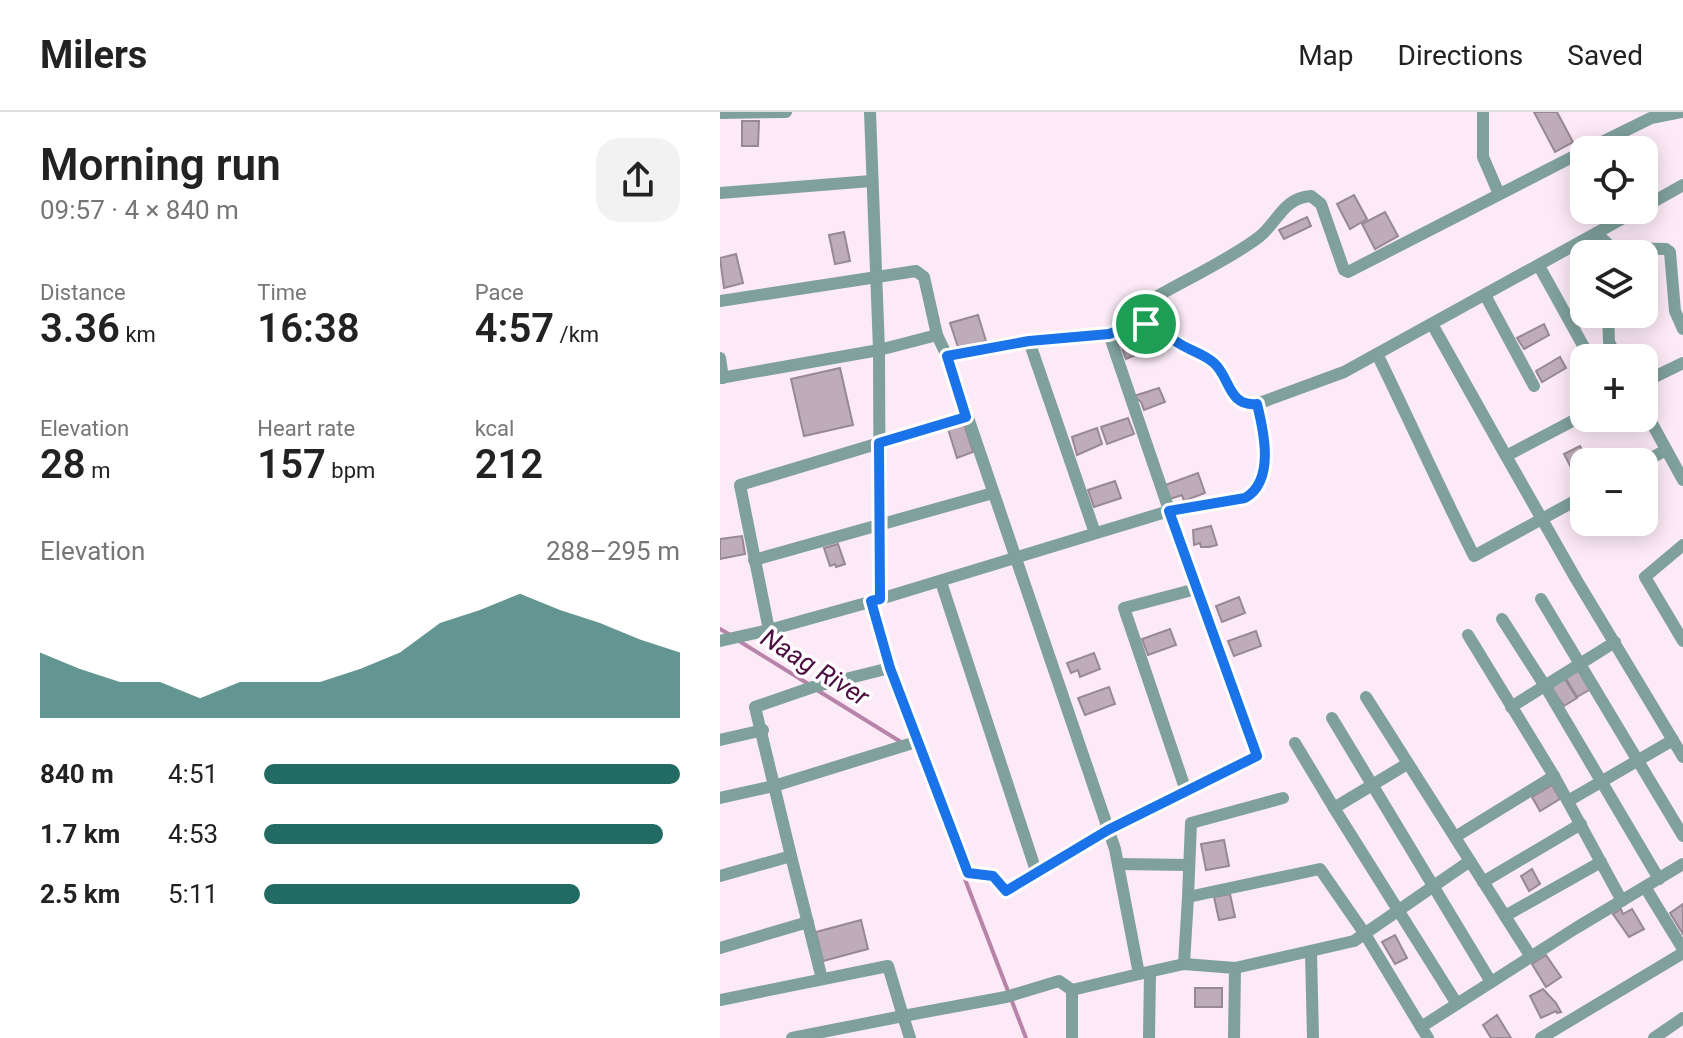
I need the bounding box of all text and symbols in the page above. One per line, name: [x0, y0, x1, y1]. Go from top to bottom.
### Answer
text: Milers: [40, 33, 147, 77]
text: Map: [1298, 39, 1354, 72]
text: Directions: [1398, 39, 1523, 72]
text: Saved: [1567, 39, 1643, 72]
map controls: [1570, 136, 1658, 536]
button: locate: [1570, 136, 1658, 224]
button: share: [596, 138, 680, 222]
text: Morning run: [40, 139, 281, 191]
text: 09:57 · 4 × 840 m: [40, 195, 239, 225]
button: layers: [1570, 240, 1658, 328]
text: Distance: [40, 280, 126, 305]
text: Time: [257, 280, 307, 305]
text: Pace: [475, 280, 524, 305]
pin: [1112, 290, 1180, 358]
icon: arrive: [1124, 302, 1168, 346]
text: 3.36: [40, 305, 120, 352]
text: 16:38: [257, 305, 360, 352]
text: 4:57: [475, 305, 554, 352]
text: km: [120, 322, 156, 347]
text: /km: [554, 322, 599, 347]
button: +: [1570, 344, 1658, 432]
text: Elevation: [40, 416, 129, 441]
text: Heart rate: [257, 416, 355, 441]
text: kcal: [475, 416, 514, 441]
text: 28: [40, 441, 86, 488]
text: 157: [257, 441, 326, 488]
text: 212: [475, 441, 543, 488]
button: −: [1570, 448, 1658, 536]
text: m: [86, 458, 110, 483]
text: bpm: [326, 458, 375, 483]
text: Elevation: [40, 536, 145, 566]
text: 288–295 m: [546, 536, 680, 566]
water label: Naag River: [755, 622, 876, 713]
text: 840 m: [40, 759, 114, 789]
text: 4:51: [168, 759, 218, 789]
text: 1.7 km: [40, 819, 120, 849]
text: 4:53: [168, 819, 218, 849]
text: 2.5 km: [40, 879, 120, 909]
text: 5:11: [168, 879, 218, 909]

